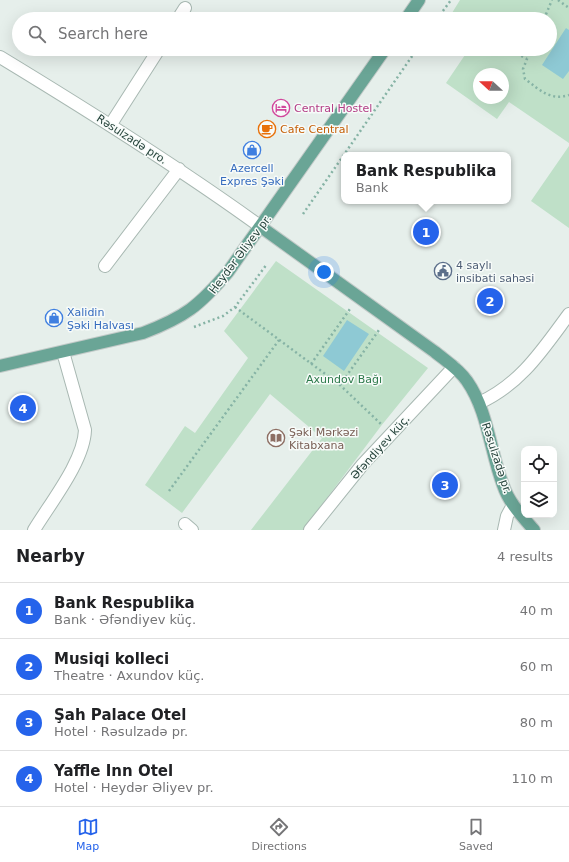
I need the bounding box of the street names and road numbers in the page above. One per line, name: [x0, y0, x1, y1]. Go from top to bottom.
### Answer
street label: Rəsulzadə pro.: [94, 112, 169, 167]
street label: Heydər Əliyev pr.: [207, 212, 274, 296]
street label: Əfəndiyev küç.: [348, 412, 413, 482]
street label: Rəsulzadə pr.: [479, 421, 514, 495]

